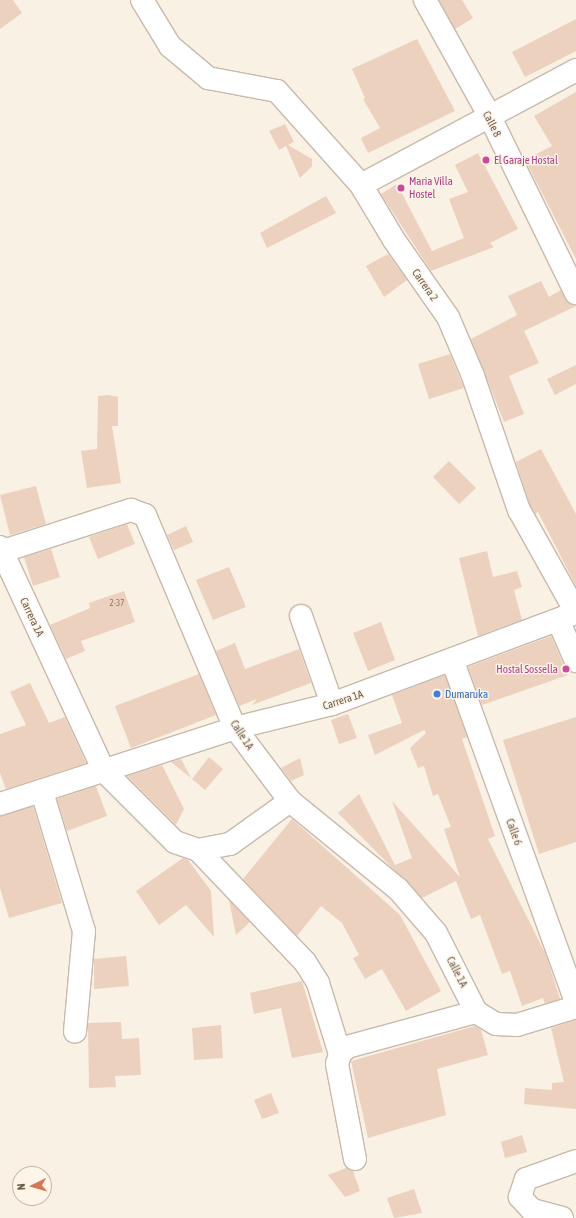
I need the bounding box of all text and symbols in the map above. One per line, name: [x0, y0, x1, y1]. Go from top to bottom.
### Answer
street label: Calle 8: [480, 109, 504, 139]
place label: El Garaje Hostal: [494, 153, 558, 167]
marker: El Garaje Hostal: [481, 155, 491, 165]
place label: Maria Villa Hostel: [409, 175, 453, 201]
marker: Maria Villa Hostel: [396, 183, 406, 193]
street label: Carrera 2: [409, 266, 441, 304]
street label: Carrera 1A: [17, 595, 47, 639]
house number: 2-37: [110, 598, 124, 608]
place label: Hostal Sossella: [496, 662, 558, 676]
marker: Hostal Sossella: [561, 664, 571, 674]
street label: Carrera 1A: [321, 687, 365, 713]
place label: Dumaruka: [445, 687, 488, 701]
marker: Dumaruka: [432, 689, 442, 699]
street label: Calle 1A: [228, 718, 256, 752]
street label: Calle 6: [503, 817, 525, 847]
street label: Calle 1A: [444, 954, 470, 990]
north arrow: [12, 1166, 52, 1206]
text: N: [15, 1183, 27, 1191]

